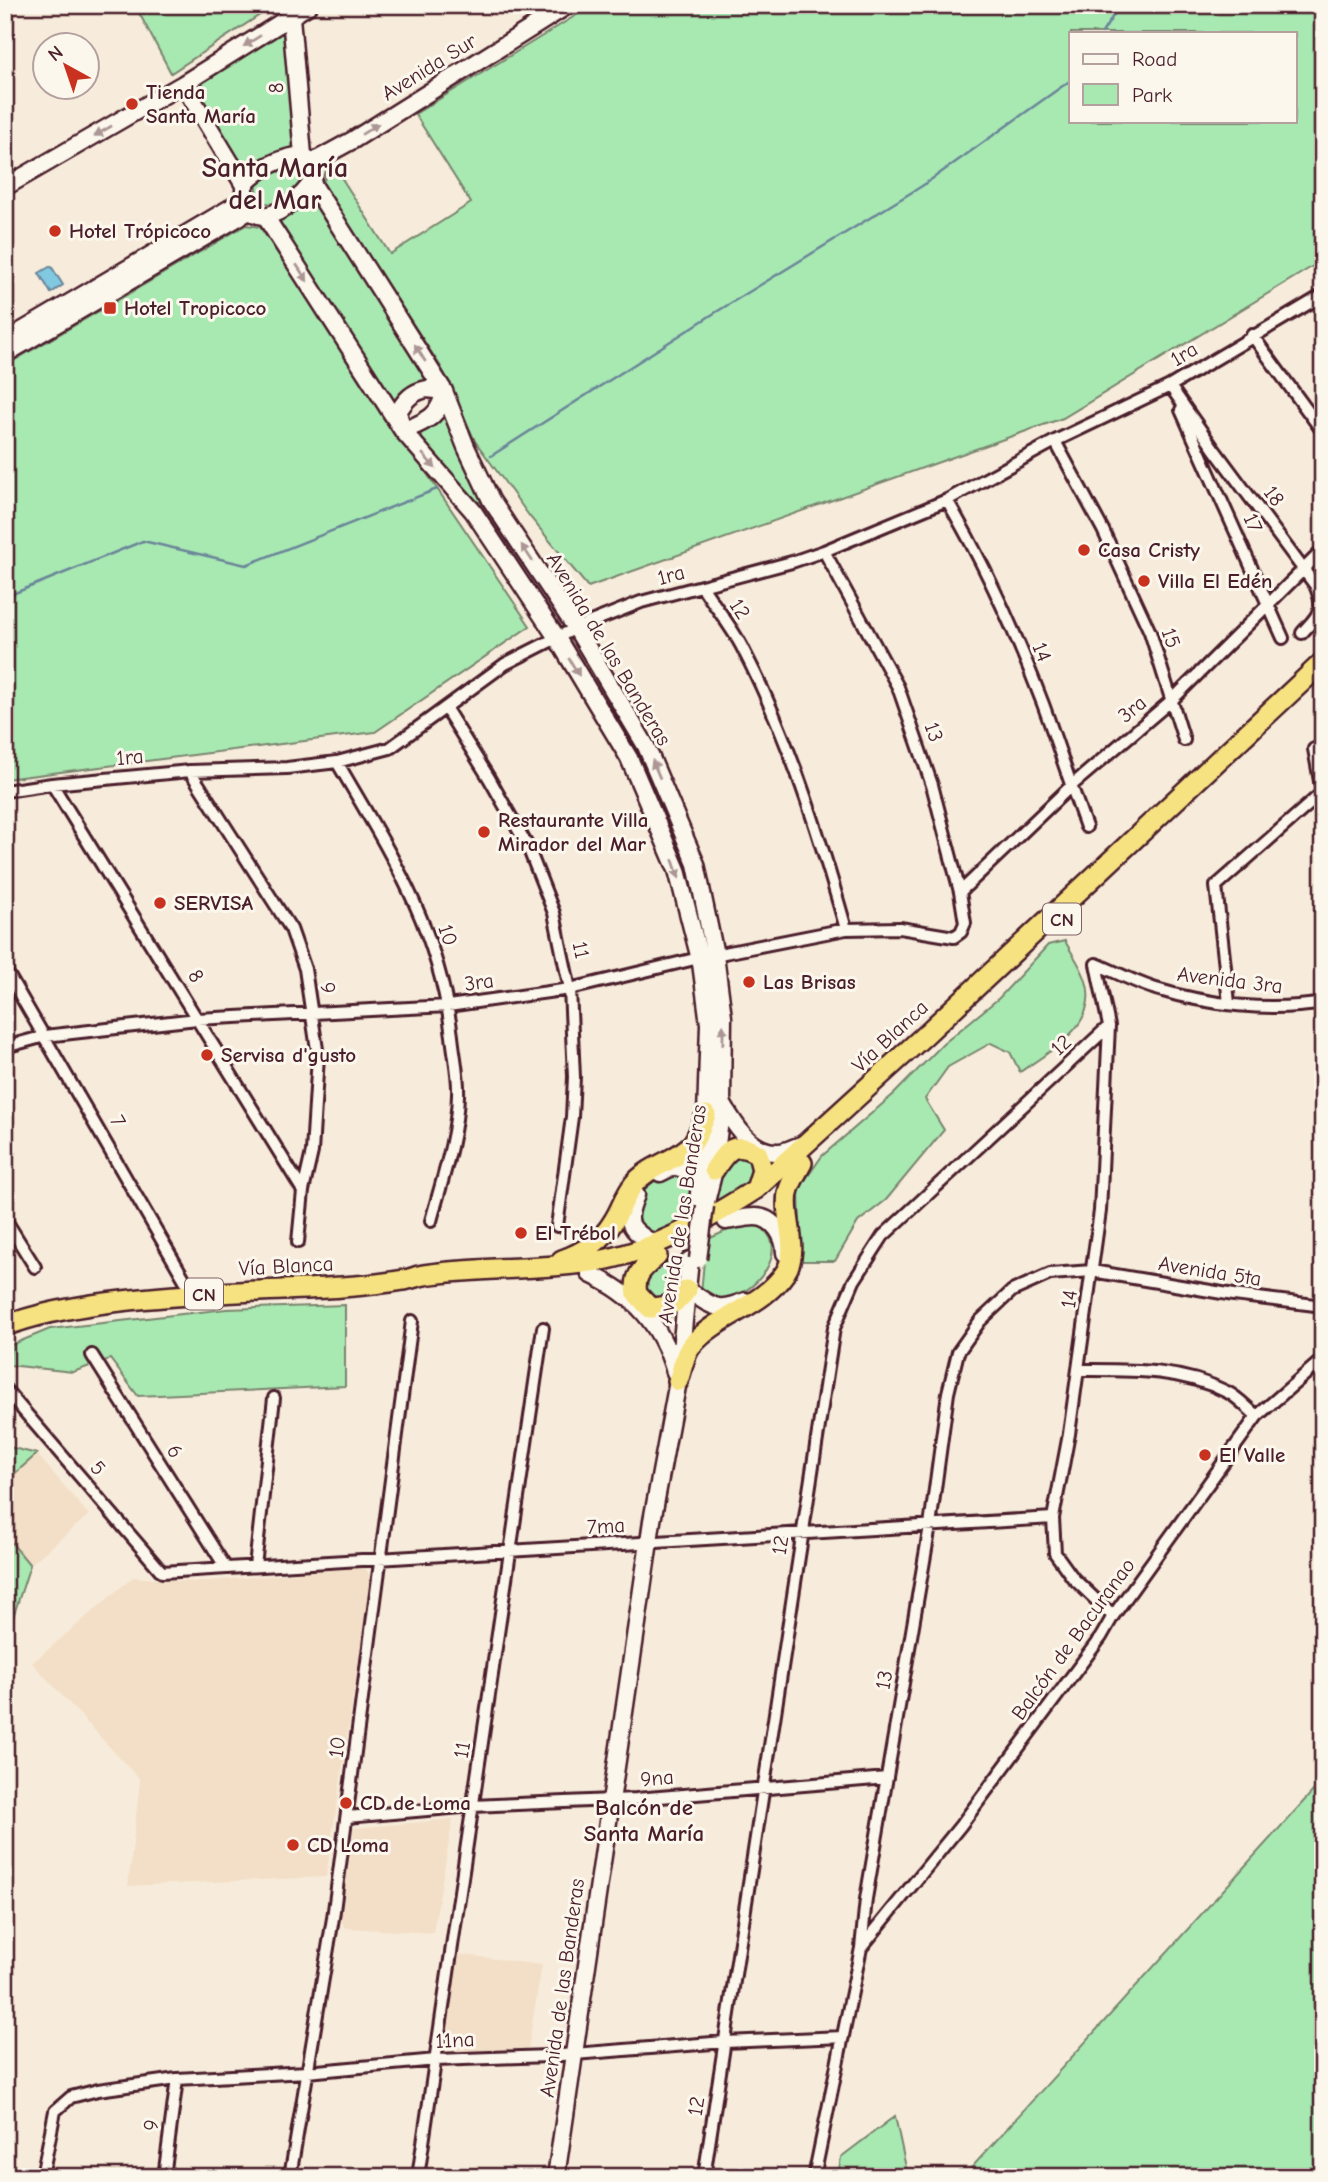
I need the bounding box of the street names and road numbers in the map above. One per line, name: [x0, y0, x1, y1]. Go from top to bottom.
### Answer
street label: Avenida Sur: [377, 28, 481, 106]
street label: 8: [264, 82, 288, 94]
street label: 1ra: [1166, 337, 1202, 371]
street label: 18: [1259, 481, 1289, 511]
street label: 17: [1238, 510, 1268, 536]
street label: Avenida de las Banderas: [542, 548, 676, 750]
street label: 1ra: [655, 560, 687, 590]
street label: 12: [725, 594, 755, 624]
street label: 15: [1156, 625, 1186, 651]
street label: 14: [1027, 639, 1057, 665]
street label: 3ra: [1113, 690, 1151, 728]
street label: 13: [920, 719, 948, 745]
street label: 1ra: [115, 744, 145, 770]
road number: CN: [1043, 903, 1081, 934]
street label: 10: [433, 921, 463, 949]
street label: 11: [568, 939, 594, 961]
street label: Avenida 3ra: [1176, 962, 1284, 998]
street label: 8: [183, 965, 209, 987]
street label: 3ra: [463, 968, 495, 996]
street label: 9: [315, 981, 341, 995]
street label: Vía Blanca: [847, 995, 933, 1077]
street label: 12: [1046, 1030, 1076, 1060]
street label: Avenida de las Banderas: [653, 1103, 711, 1325]
street label: 7: [105, 1111, 131, 1131]
street label: Avenida 5ta: [1157, 1251, 1263, 1291]
street label: Vía Blanca: [238, 1252, 334, 1280]
road number: CN: [185, 1278, 223, 1310]
street label: 14: [1056, 1288, 1082, 1310]
street label: 6: [162, 1440, 188, 1462]
street label: 5: [85, 1456, 111, 1480]
street label: 7ma: [586, 1513, 626, 1539]
street label: 12: [767, 1534, 793, 1556]
street label: Balcón de Bacuranao: [1006, 1553, 1140, 1725]
street label: 13: [871, 1669, 897, 1691]
street label: 10: [324, 1735, 350, 1759]
street label: 11: [449, 1740, 475, 1760]
street label: 9na: [639, 1765, 675, 1791]
street label: Avenida de las Banderas: [535, 1877, 589, 2099]
street label: 11na: [435, 2027, 475, 2053]
street label: 12: [683, 2095, 709, 2117]
street label: 9: [138, 2118, 164, 2132]

